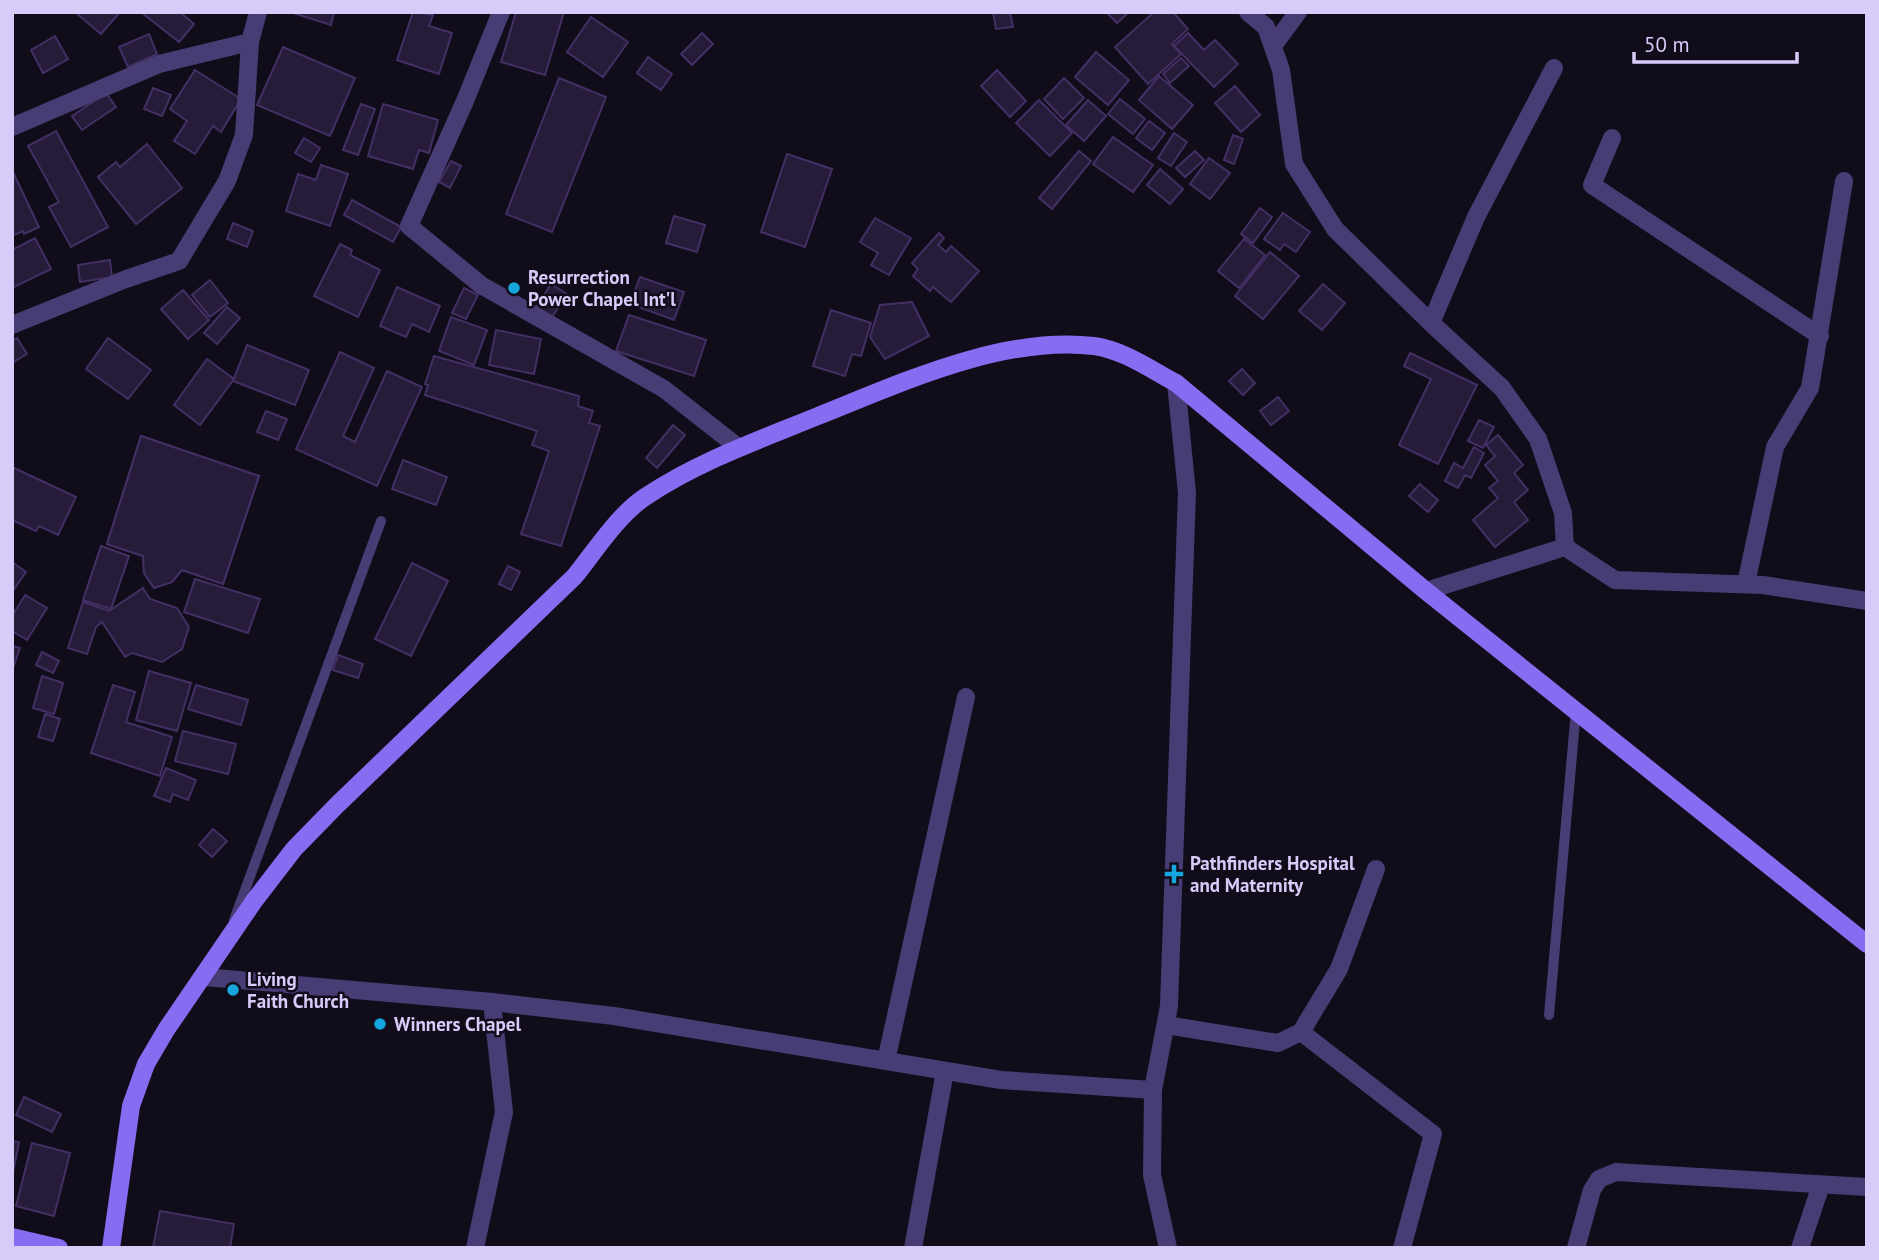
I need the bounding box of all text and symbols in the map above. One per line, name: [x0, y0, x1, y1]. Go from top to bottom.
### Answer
scale bar: [1634, 21, 1797, 65]
text: 50 m: [1644, 31, 1690, 58]
place label: Resurrection Power Chapel Int'l: [528, 265, 676, 311]
marker: Resurrection Power Chapel Int'l: [506, 280, 522, 296]
place label: Pathfinders Hospital and Maternity: [1190, 851, 1355, 897]
marker: Pathfinders Hospital and Maternity: [1164, 864, 1184, 884]
place label: Living Faith Church: [247, 967, 349, 1013]
marker: Living Faith Church: [225, 982, 241, 998]
place label: Winners Chapel: [394, 1012, 521, 1036]
marker: Winners Chapel: [372, 1016, 388, 1032]

